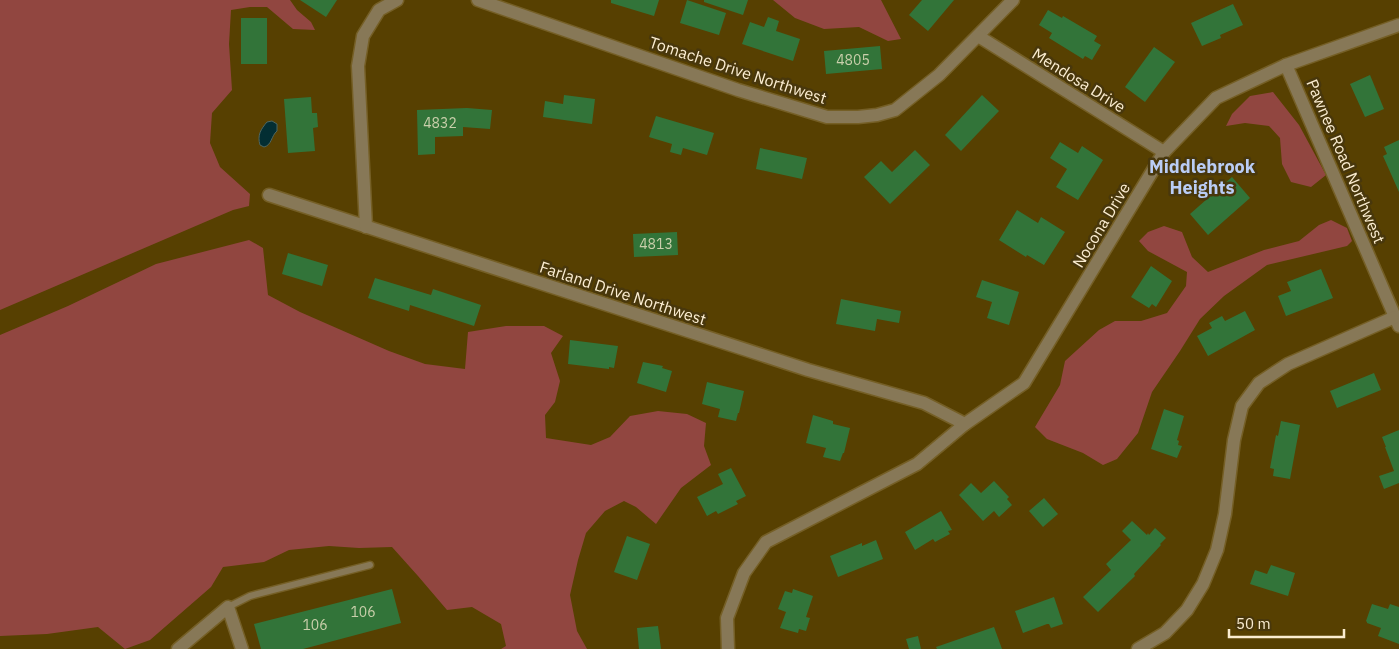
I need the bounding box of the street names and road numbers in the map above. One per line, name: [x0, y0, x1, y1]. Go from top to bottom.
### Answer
street label: Tomache Drive Northwest: [647, 32, 829, 108]
street label: Mendosa Drive: [1029, 43, 1130, 117]
street label: Pawnee Road Northwest: [1302, 76, 1390, 246]
street label: Nocona Drive: [1068, 179, 1134, 271]
street label: Farland Drive Northwest: [537, 257, 709, 329]

